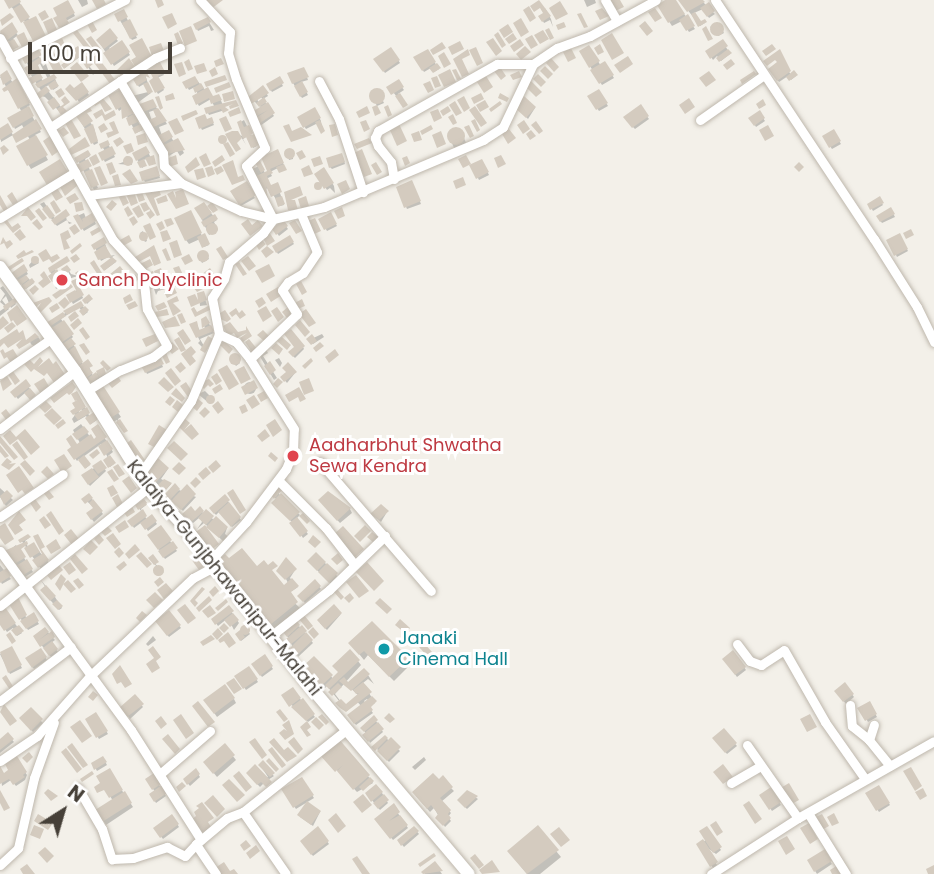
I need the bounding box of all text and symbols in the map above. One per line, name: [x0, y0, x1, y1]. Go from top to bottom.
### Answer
scale bar: [32, 28, 175, 72]
text: 100 m: [41, 39, 101, 68]
place label: Sanch Polyclinic: [78, 269, 223, 291]
marker: Sanch Polyclinic: [52, 270, 72, 290]
place label: Aadharbhut Shwatha Sewa Kendra: [309, 435, 502, 478]
marker: Aadharbhut Shwatha Sewa Kendra: [283, 446, 303, 466]
street label: Kalaiya-Gunjbhawanipur-Malahi: [122, 456, 326, 700]
place label: Janaki Cinema Hall: [398, 628, 508, 670]
marker: Janaki Cinema Hall: [376, 641, 392, 657]
north arrow: [28, 776, 98, 846]
text: N: [62, 779, 90, 809]

